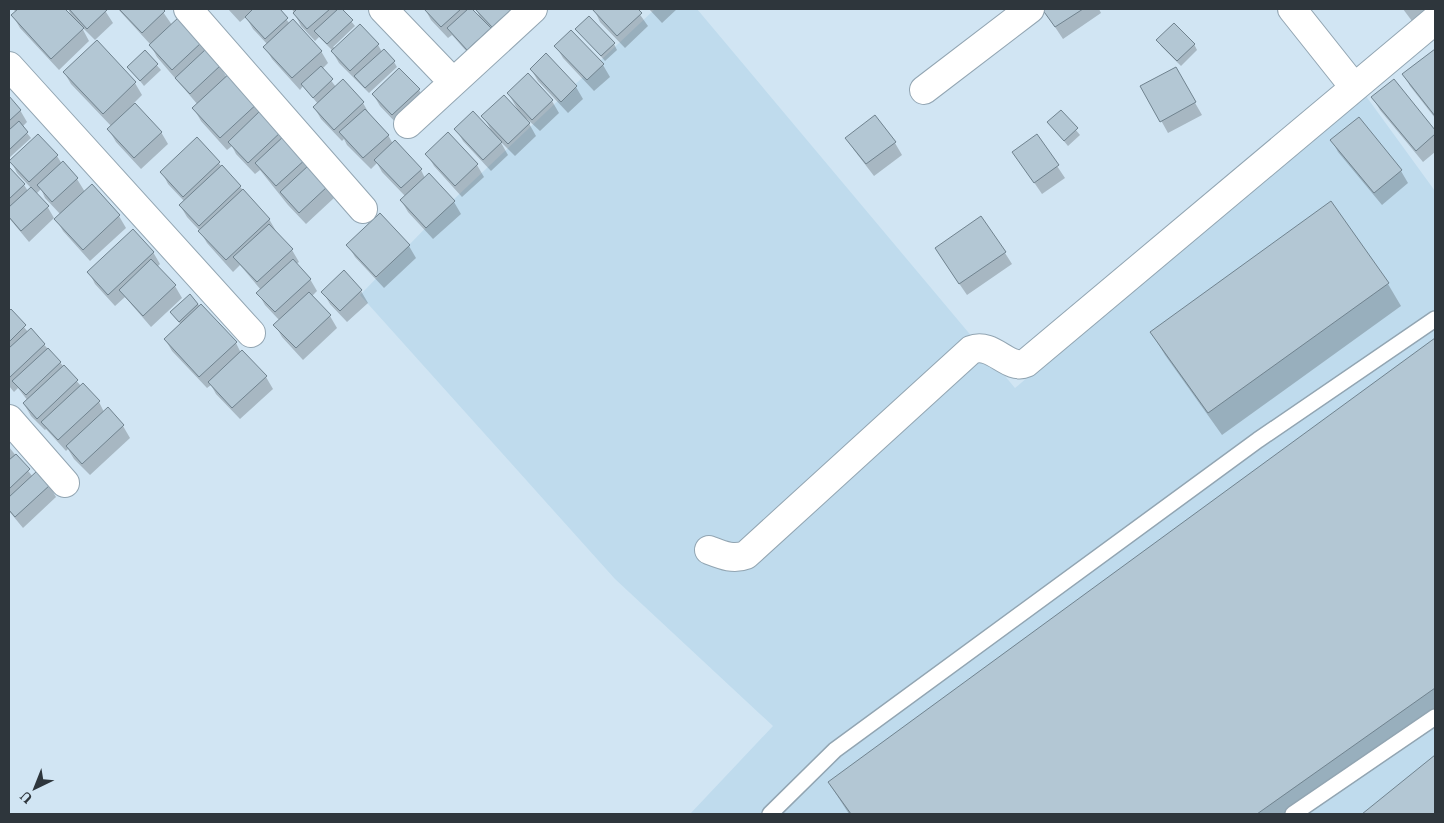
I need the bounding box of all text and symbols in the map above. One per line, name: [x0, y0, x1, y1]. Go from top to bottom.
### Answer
north arrow: [10, 763, 60, 813]
text: U: [16, 787, 36, 808]

